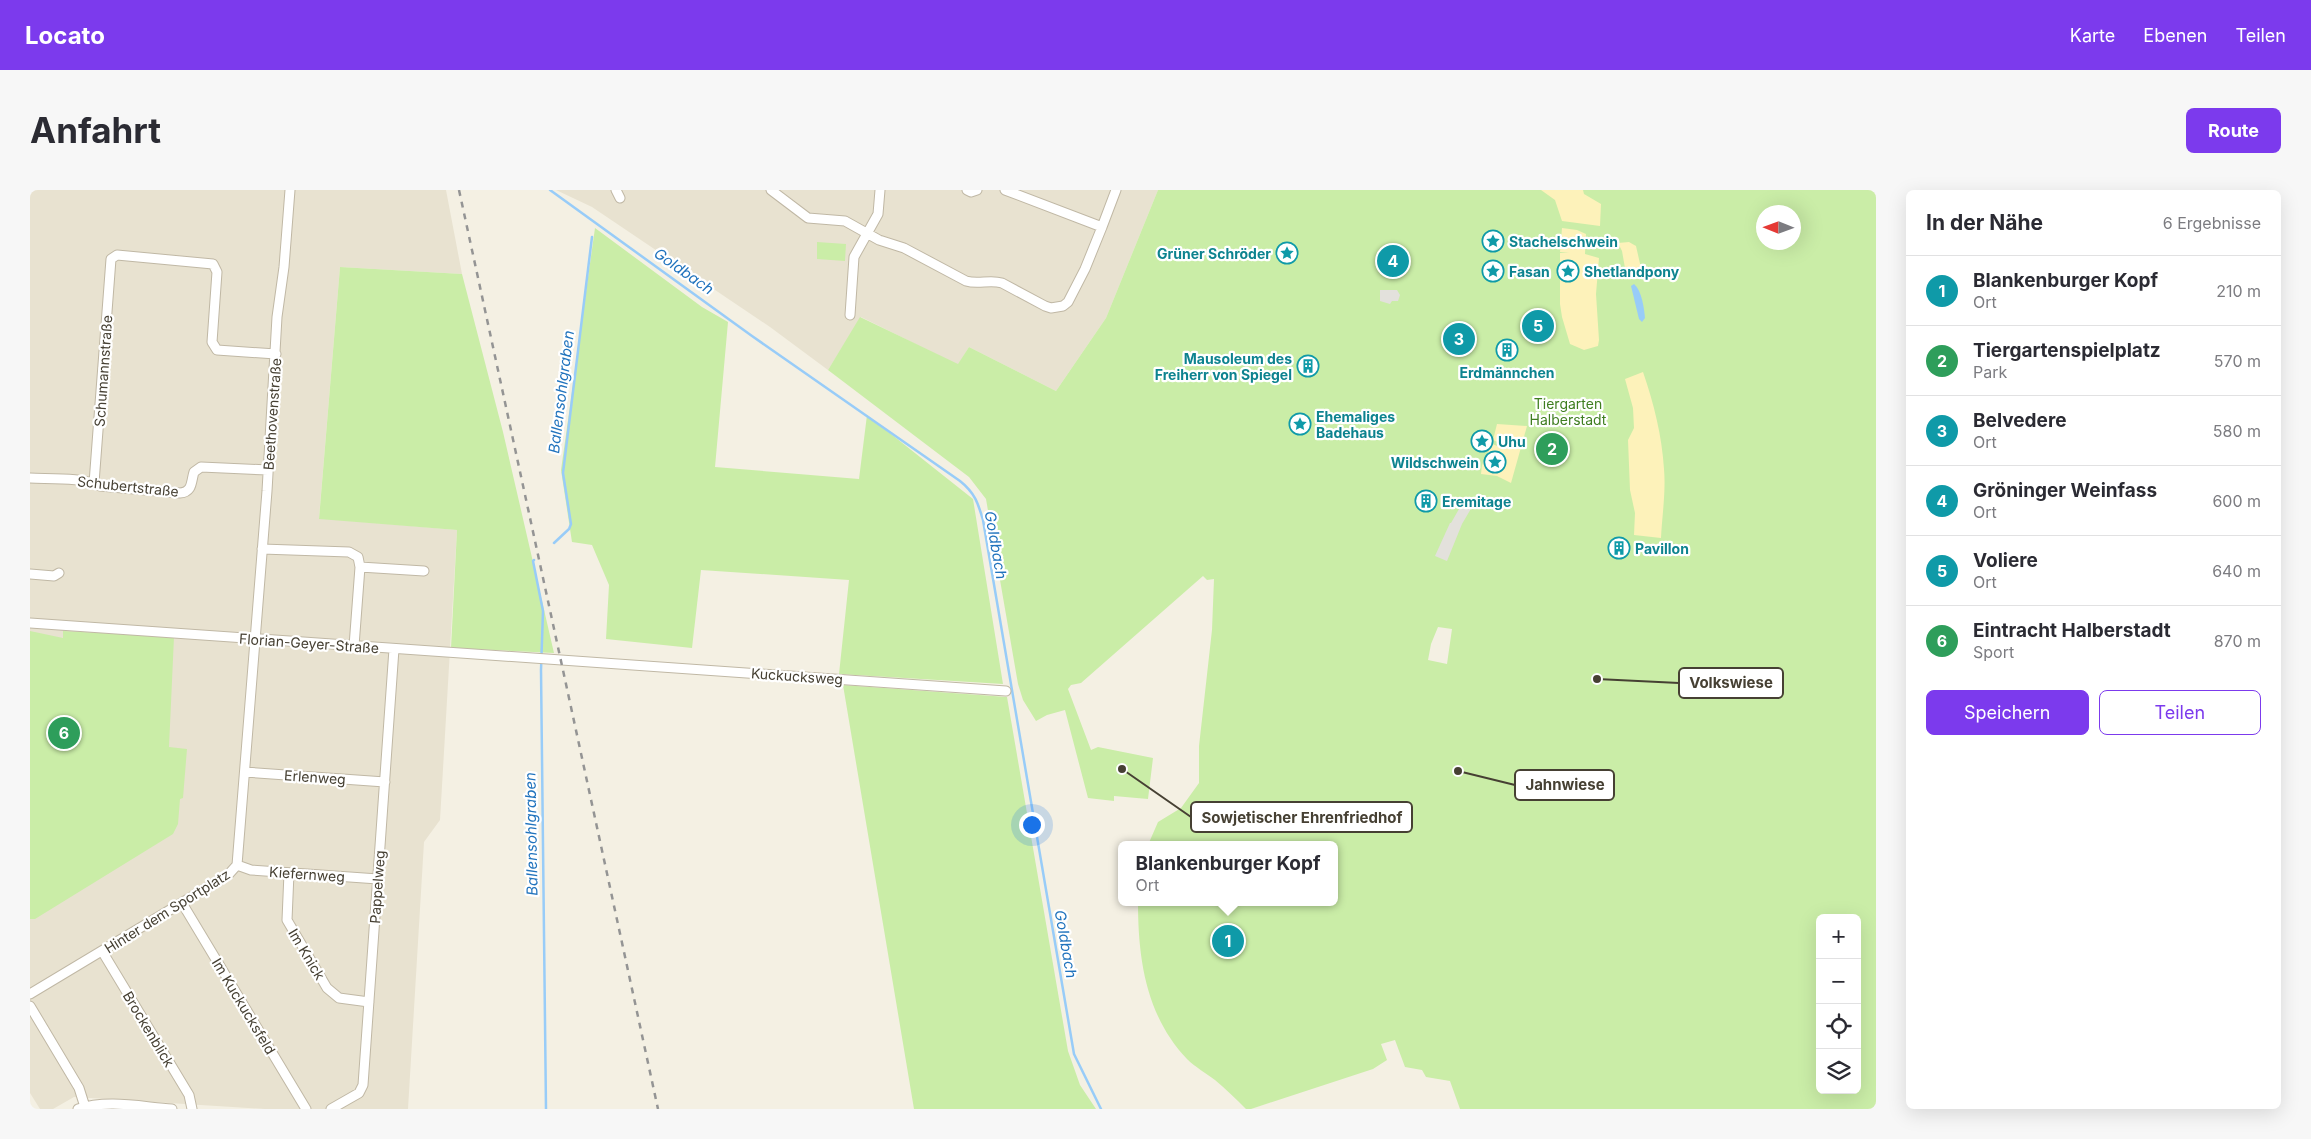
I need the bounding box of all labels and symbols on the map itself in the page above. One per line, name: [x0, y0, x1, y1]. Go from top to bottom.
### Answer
north arrow: [1756, 205, 1801, 250]
place icon: Stachelschwein: [1481, 229, 1505, 253]
place label: Stachelschwein: [1509, 233, 1618, 250]
place icon: Grüner Schröder: [1275, 241, 1299, 265]
pin: 4: [1377, 242, 1409, 280]
water label: Goldbach: [650, 243, 718, 299]
place label: Grüner Schröder: [1157, 245, 1271, 262]
place icon: Fasan: [1481, 259, 1505, 283]
place icon: Shetlandpony: [1556, 259, 1580, 283]
place label: Fasan: [1509, 263, 1550, 280]
place label: Shetlandpony: [1584, 263, 1680, 280]
pin: 5: [1522, 307, 1554, 345]
street label: Schumannstraße: [91, 314, 115, 428]
pin: 3: [1443, 320, 1475, 358]
water label: Ballensohlgraben: [544, 329, 578, 455]
building icon: Erdmännchen: [1495, 338, 1519, 362]
place label: Mausoleum des Freiherr von Spiegel: [1155, 350, 1292, 383]
building icon: Mausoleum des Freiherr von Spiegel: [1296, 354, 1320, 378]
street label: Beethovenstraße: [260, 357, 284, 471]
place label: Erdmännchen: [1459, 364, 1555, 381]
park label: Tiergarten Halberstadt: [1530, 395, 1607, 428]
place label: Ehemaliges Badehaus: [1316, 408, 1395, 441]
place icon: Ehemaliges Badehaus: [1288, 412, 1312, 436]
place icon: Uhu: [1470, 429, 1494, 453]
pin: 2: [1536, 430, 1568, 468]
place label: Uhu: [1498, 433, 1526, 450]
place icon: Wildschwein: [1483, 450, 1507, 474]
place label: Wildschwein: [1391, 454, 1479, 471]
street label: Schubertstraße: [76, 472, 180, 500]
building icon: Eremitage: [1414, 489, 1438, 513]
place label: Eremitage: [1442, 493, 1511, 510]
water label: Goldbach: [981, 509, 1011, 581]
building icon: Pavillon: [1607, 536, 1631, 560]
place label: Pavillon: [1635, 540, 1689, 557]
street label: Florian-Geyer-Straße: [238, 630, 380, 656]
street label: Kuckucksweg: [750, 664, 844, 688]
callout: Volkswiese: [1679, 668, 1783, 698]
text: Volkswiese: [1689, 673, 1773, 692]
pin: 6: [48, 714, 80, 752]
street label: Erlenweg: [284, 766, 346, 788]
callout: Jahnwiese: [1515, 770, 1614, 800]
water label: Ballensohlgraben: [520, 772, 542, 896]
text: Jahnwiese: [1525, 775, 1605, 794]
callout: Sowjetischer Ehrenfriedhof: [1191, 802, 1412, 832]
text: Sowjetischer Ehrenfriedhof: [1202, 808, 1402, 827]
your location: [1019, 812, 1045, 838]
street label: Pappelweg: [366, 850, 388, 924]
street label: Kiefernweg: [269, 863, 345, 885]
street label: Hinter dem Sportplatz: [101, 865, 233, 957]
water label: Goldbach: [1051, 908, 1081, 980]
pin: 1: [1212, 922, 1244, 960]
street label: Im Knick: [285, 925, 329, 983]
street label: Im Kuckucksfeld: [209, 955, 279, 1057]
street label: Brockenblick: [120, 988, 178, 1070]

